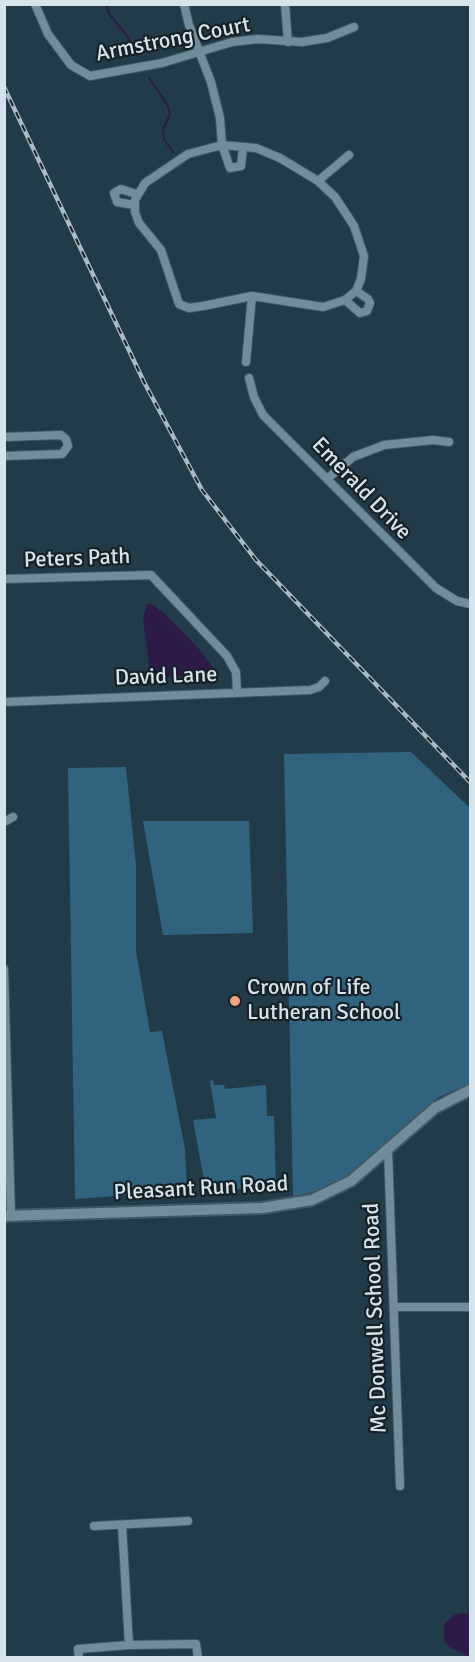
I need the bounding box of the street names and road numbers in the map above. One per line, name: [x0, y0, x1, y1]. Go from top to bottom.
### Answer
street label: Armstrong Court: [94, 12, 252, 68]
street label: Emerald Drive: [306, 432, 416, 546]
street label: Peters Path: [23, 544, 131, 574]
street label: David Lane: [114, 662, 218, 692]
street label: Pleasant Run Road: [113, 1171, 289, 1207]
street label: Mc Donwell School Road: [359, 1202, 393, 1434]

